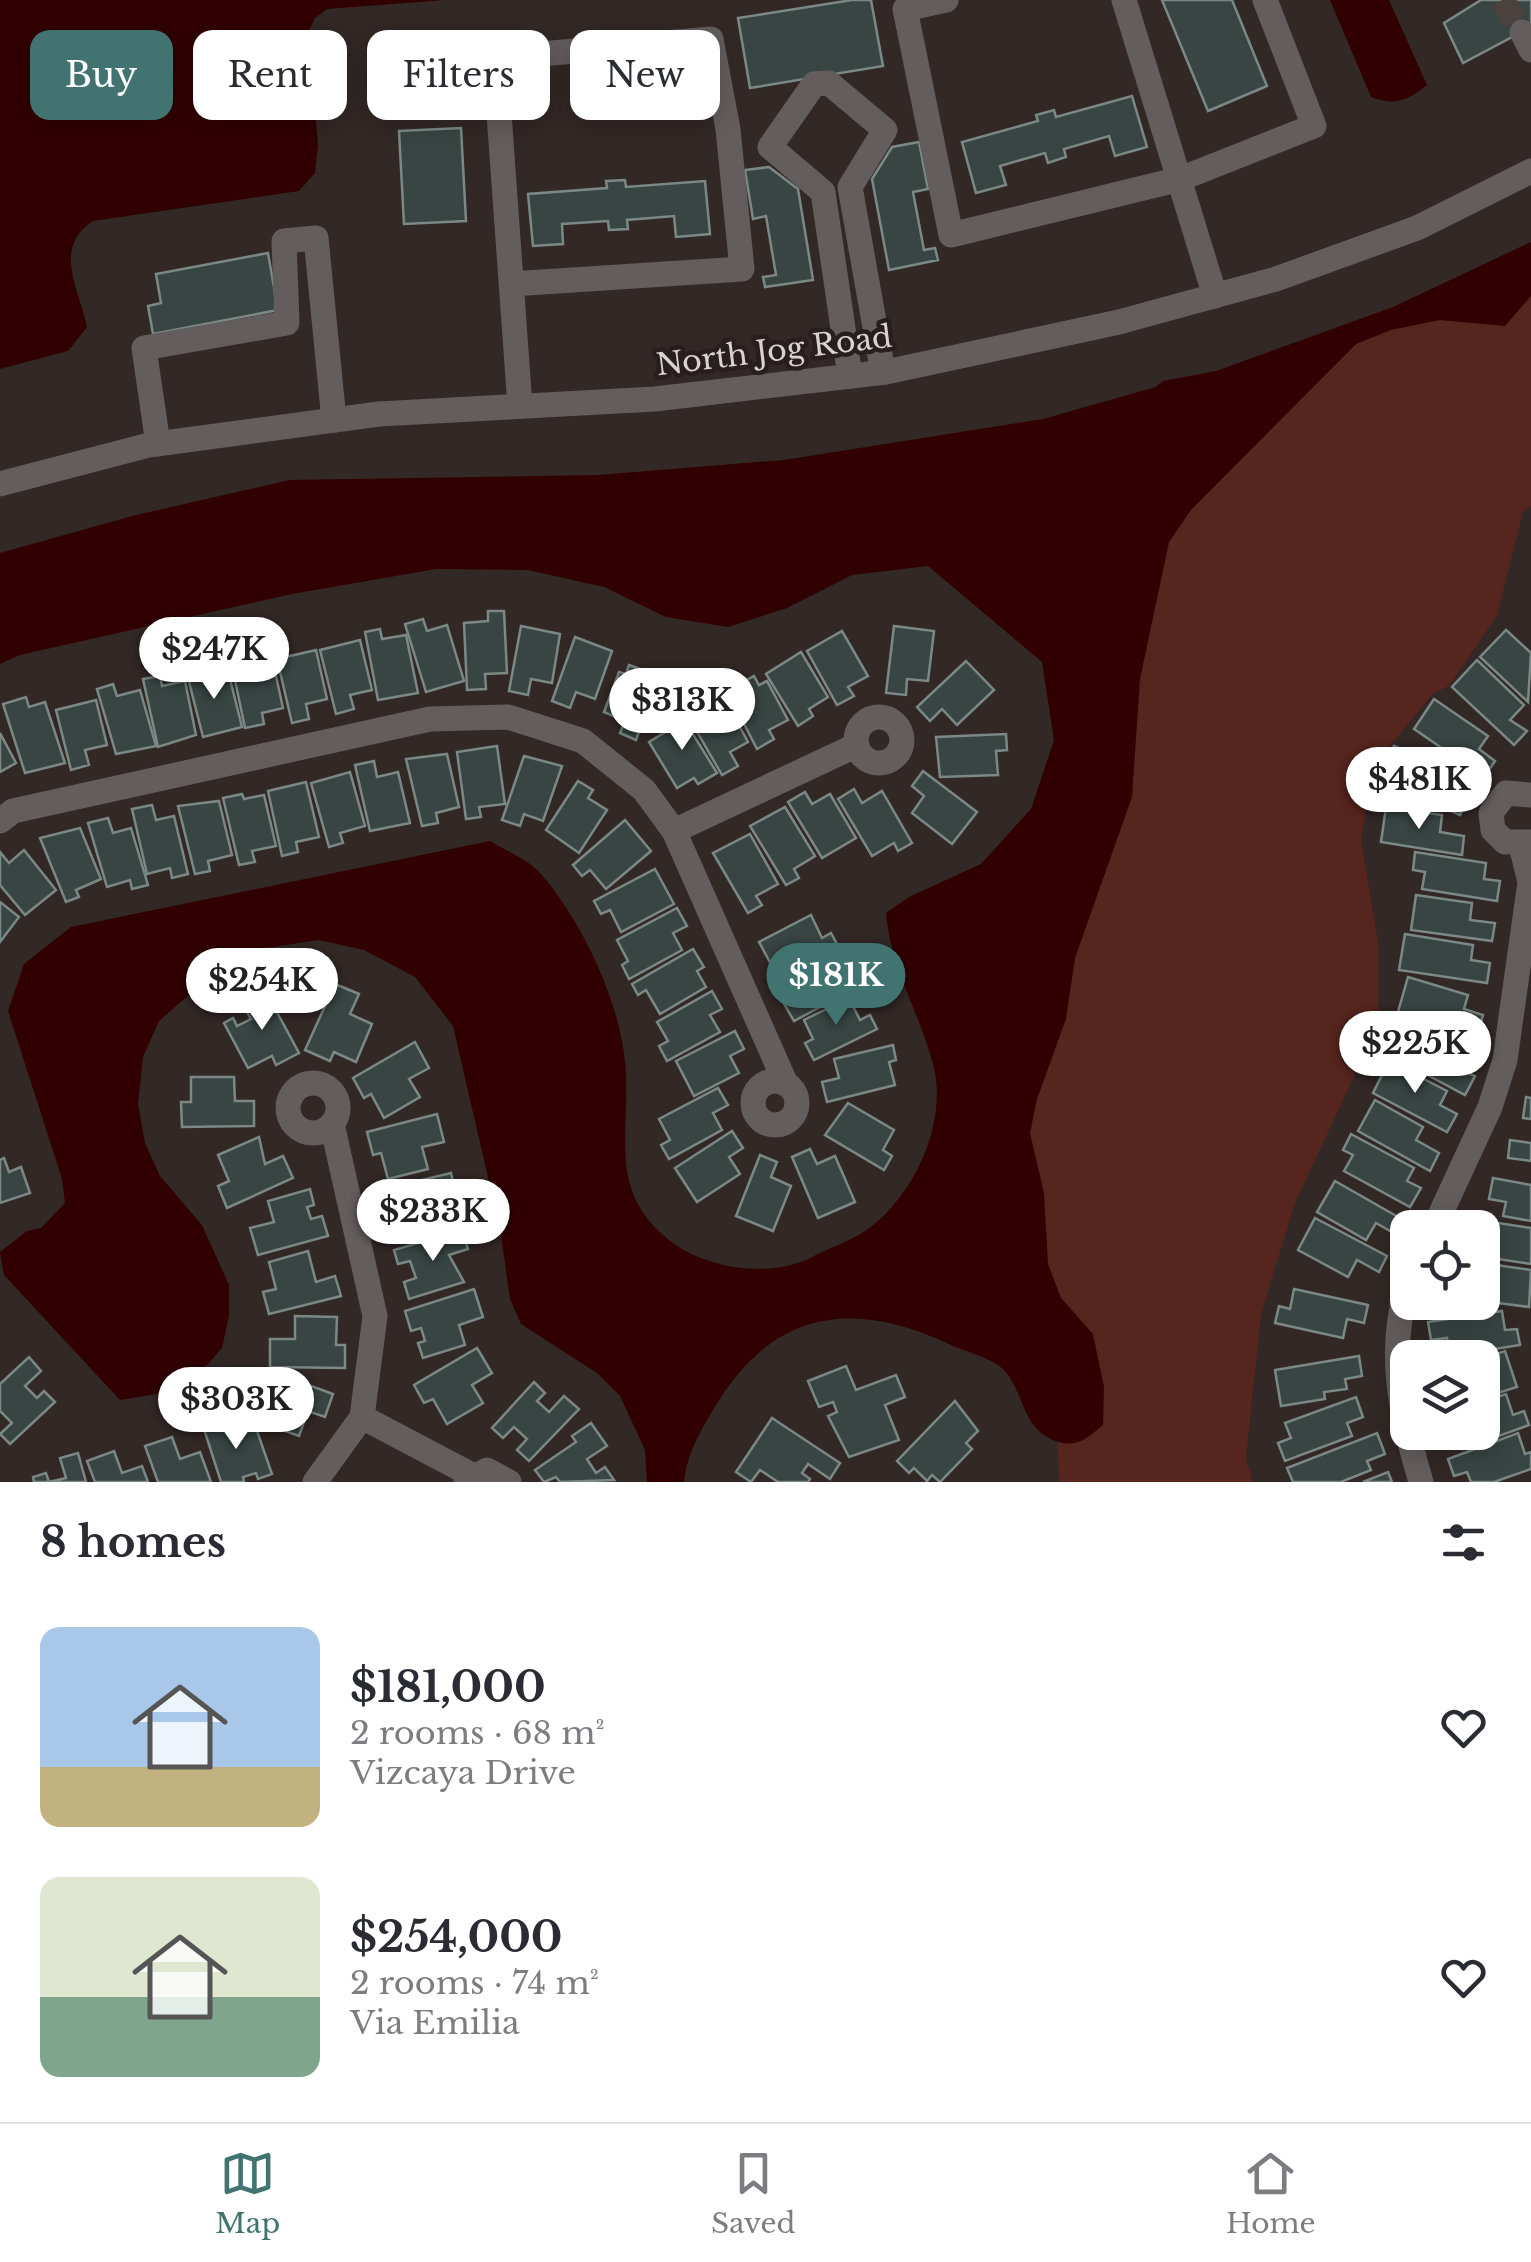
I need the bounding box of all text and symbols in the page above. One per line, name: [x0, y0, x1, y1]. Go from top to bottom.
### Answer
chip: Buy: [30, 30, 173, 120]
chip: Rent: [193, 30, 347, 120]
chip: Filters: [367, 30, 550, 120]
chip: New: [570, 30, 720, 120]
street label: North Jog Road: [654, 318, 894, 383]
pin: $247K: [144, 617, 284, 702]
text: $247K: [161, 629, 267, 669]
pin: $313K: [612, 668, 752, 753]
text: $313K: [631, 680, 733, 720]
pin: $481K: [1349, 747, 1489, 832]
text: $481K: [1368, 759, 1470, 799]
pin: $181K: [766, 943, 906, 1028]
pin: $254K: [192, 948, 332, 1033]
text: $181K: [788, 955, 884, 995]
text: $254K: [208, 960, 316, 1000]
pin: $225K: [1345, 1011, 1485, 1096]
text: $225K: [1361, 1023, 1469, 1063]
pin: $233K: [363, 1179, 503, 1264]
text: $233K: [379, 1191, 487, 1231]
map controls: [1390, 1210, 1500, 1450]
button: locate: [1390, 1210, 1500, 1320]
button: layers: [1390, 1340, 1500, 1450]
pin: $303K: [166, 1367, 306, 1452]
text: $303K: [180, 1379, 292, 1419]
icon: filters: [1436, 1515, 1491, 1570]
text: 8 homes: [40, 1516, 226, 1568]
text: $181,000: [350, 1661, 546, 1713]
icon: home: [120, 1667, 240, 1787]
icon: heart: [1436, 1700, 1491, 1755]
text: 2 rooms · 68 m²: [350, 1713, 605, 1753]
text: Vizcaya Drive: [350, 1753, 576, 1793]
text: $254,000: [350, 1911, 563, 1963]
icon: home: [120, 1917, 240, 2037]
icon: heart: [1436, 1950, 1491, 2005]
text: 2 rooms · 74 m²: [350, 1963, 599, 2003]
text: Via Emilia: [350, 2003, 520, 2043]
tab: Map: [215, 2146, 280, 2241]
tab: Saved: [711, 2146, 795, 2241]
tab: Home: [1226, 2146, 1316, 2241]

